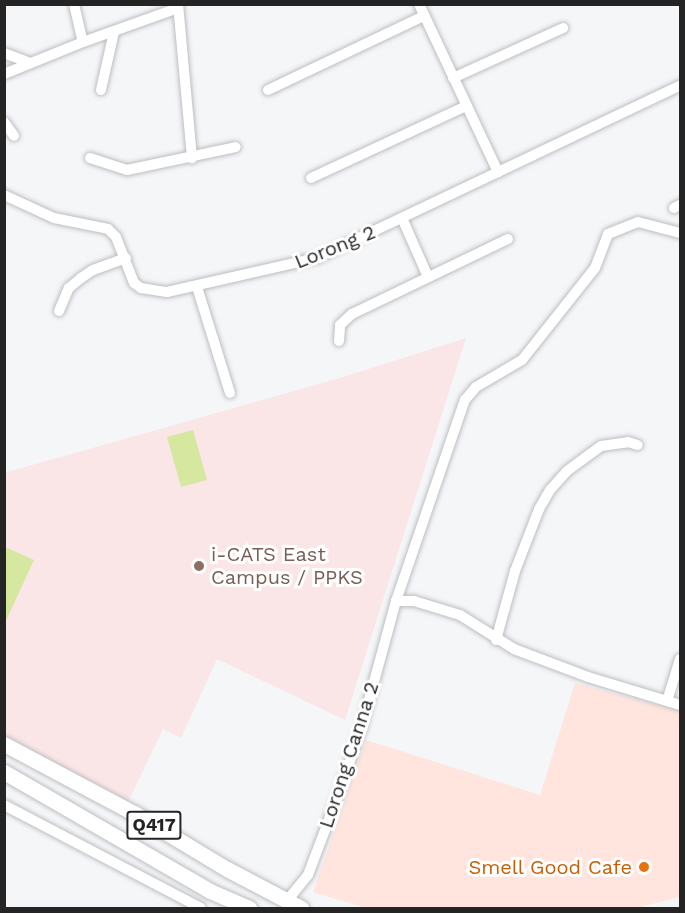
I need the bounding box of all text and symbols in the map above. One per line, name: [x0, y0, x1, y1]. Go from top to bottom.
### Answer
street label: Lorong 2: [291, 220, 379, 274]
place label: i-CATS East Campus / PPKS: [211, 542, 363, 589]
marker: i-CATS East Campus / PPKS: [192, 559, 206, 573]
street label: Lorong Canna 2: [314, 679, 384, 831]
road number: Q417: [126, 810, 182, 840]
place label: Smell Good Cafe: [468, 855, 632, 879]
marker: Smell Good Cafe: [637, 860, 651, 874]

